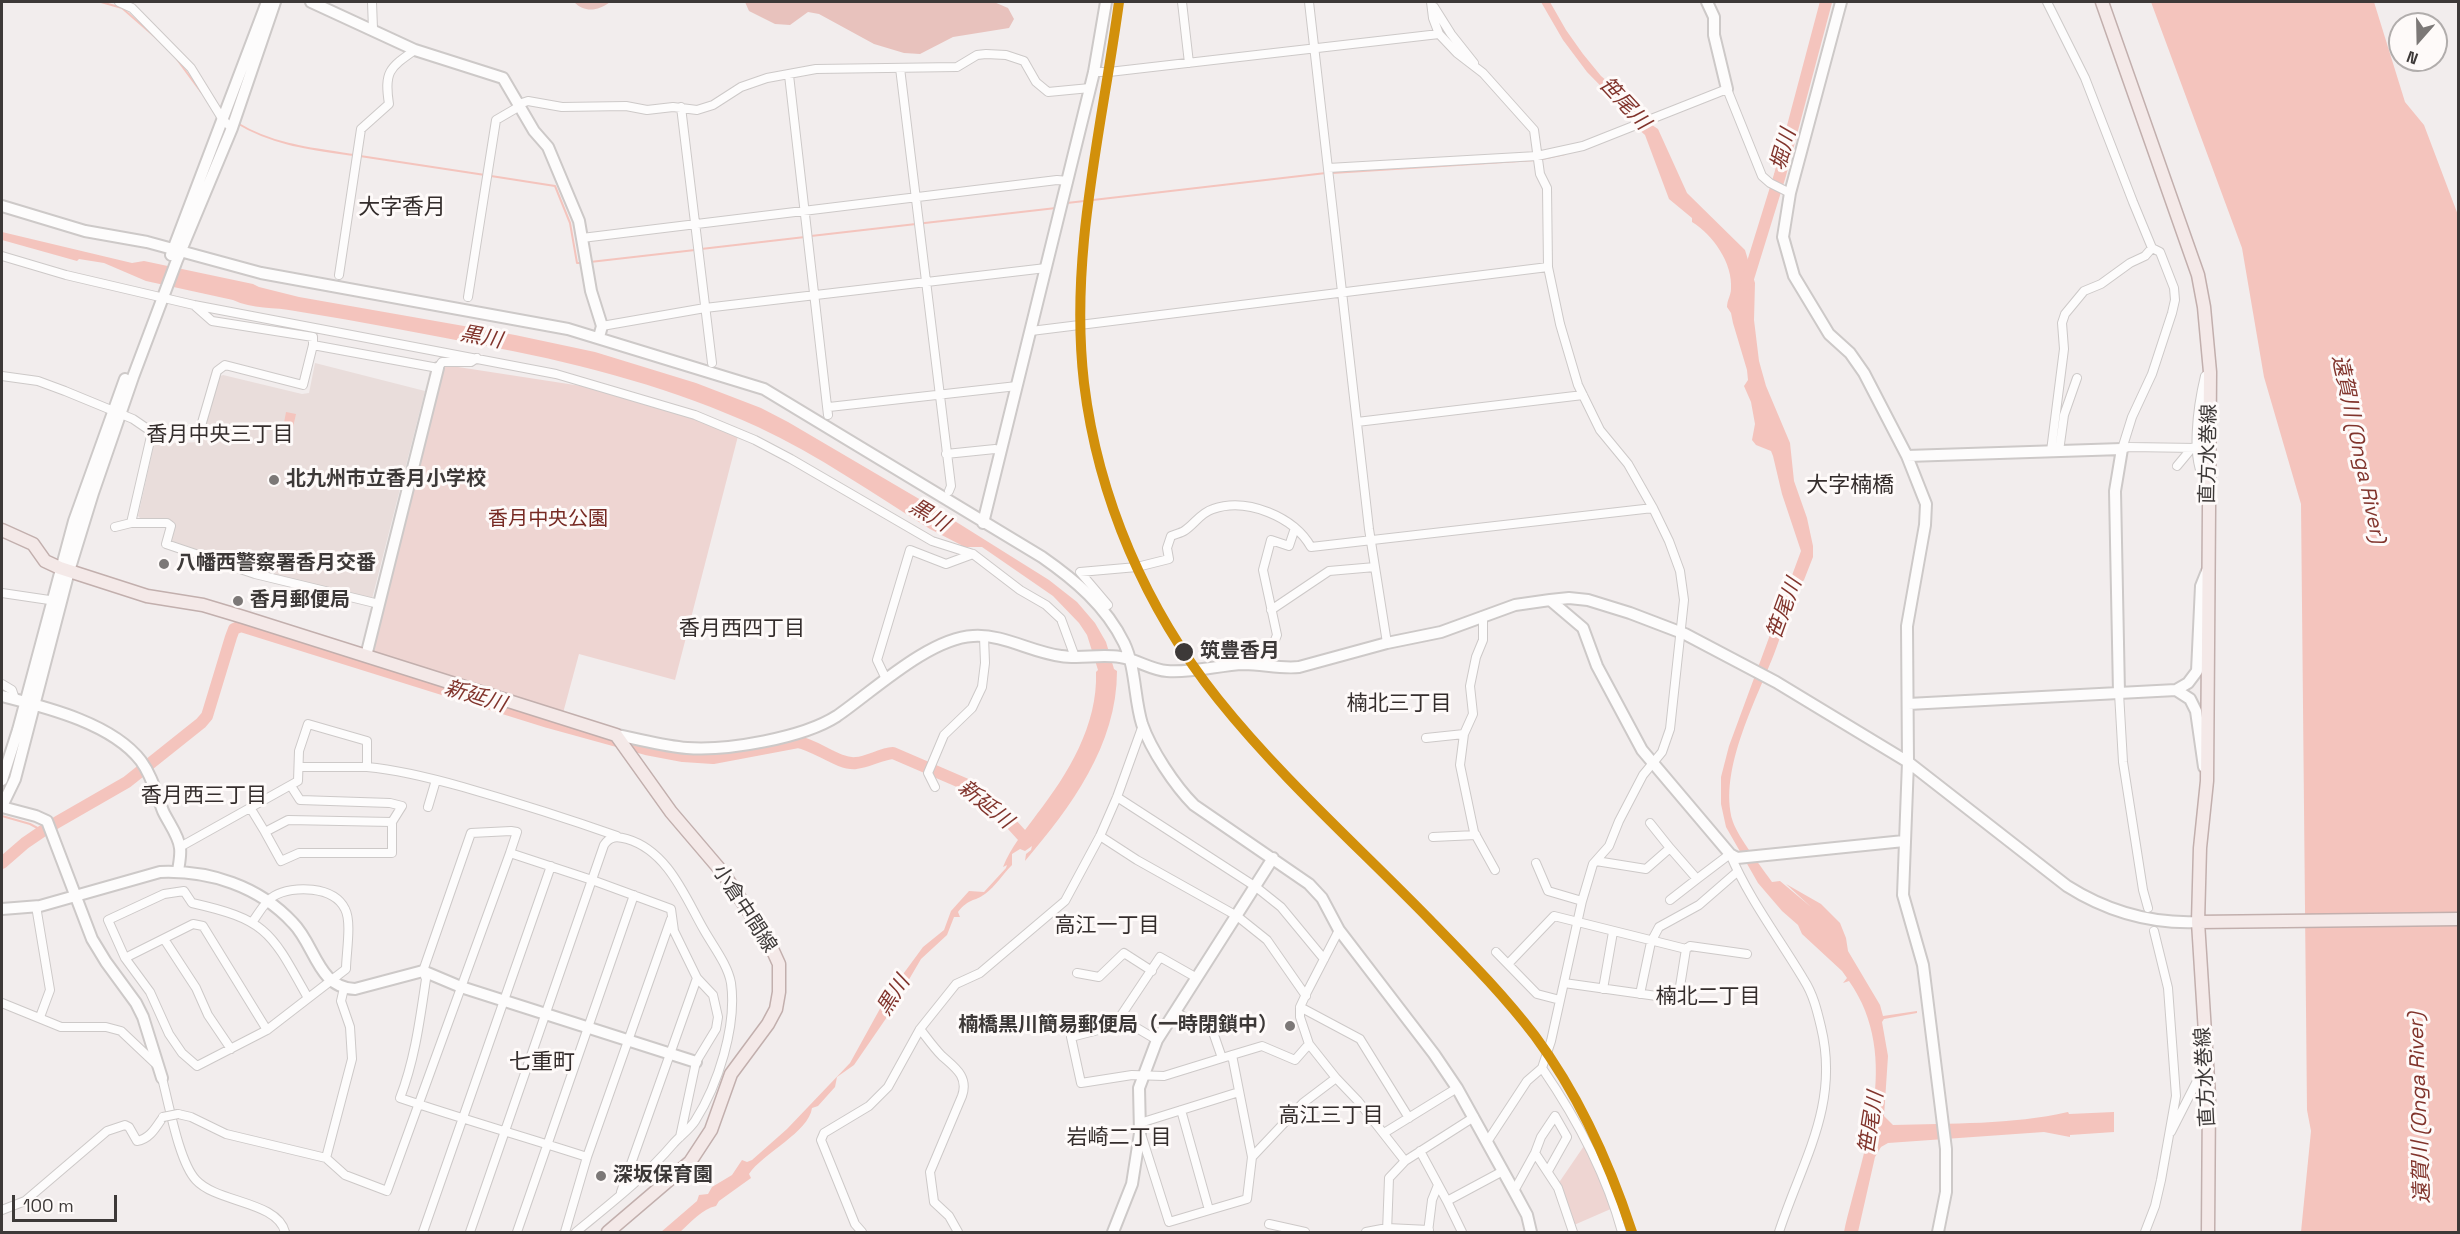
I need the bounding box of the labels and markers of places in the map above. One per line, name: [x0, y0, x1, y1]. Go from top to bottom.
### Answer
place label: 北九州市立香月小学校: [286, 468, 486, 492]
marker: 北九州市立香月小学校: [267, 473, 281, 487]
place label: 八幡西警察署香月交番: [176, 552, 376, 576]
marker: 八幡西警察署香月交番: [157, 557, 171, 571]
place label: 香月郵便局: [250, 589, 350, 613]
marker: 香月郵便局: [231, 594, 245, 608]
place label: 筑豊香月: [1200, 640, 1280, 664]
marker: 筑豊香月: [1173, 641, 1195, 663]
place label: 楠橋黒川簡易郵便局（一時閉鎖中）: [958, 1014, 1278, 1038]
marker: 楠橋黒川簡易郵便局（一時閉鎖中）: [1283, 1019, 1297, 1033]
place label: 深坂保育園: [613, 1164, 713, 1188]
marker: 深坂保育園: [594, 1169, 608, 1183]

